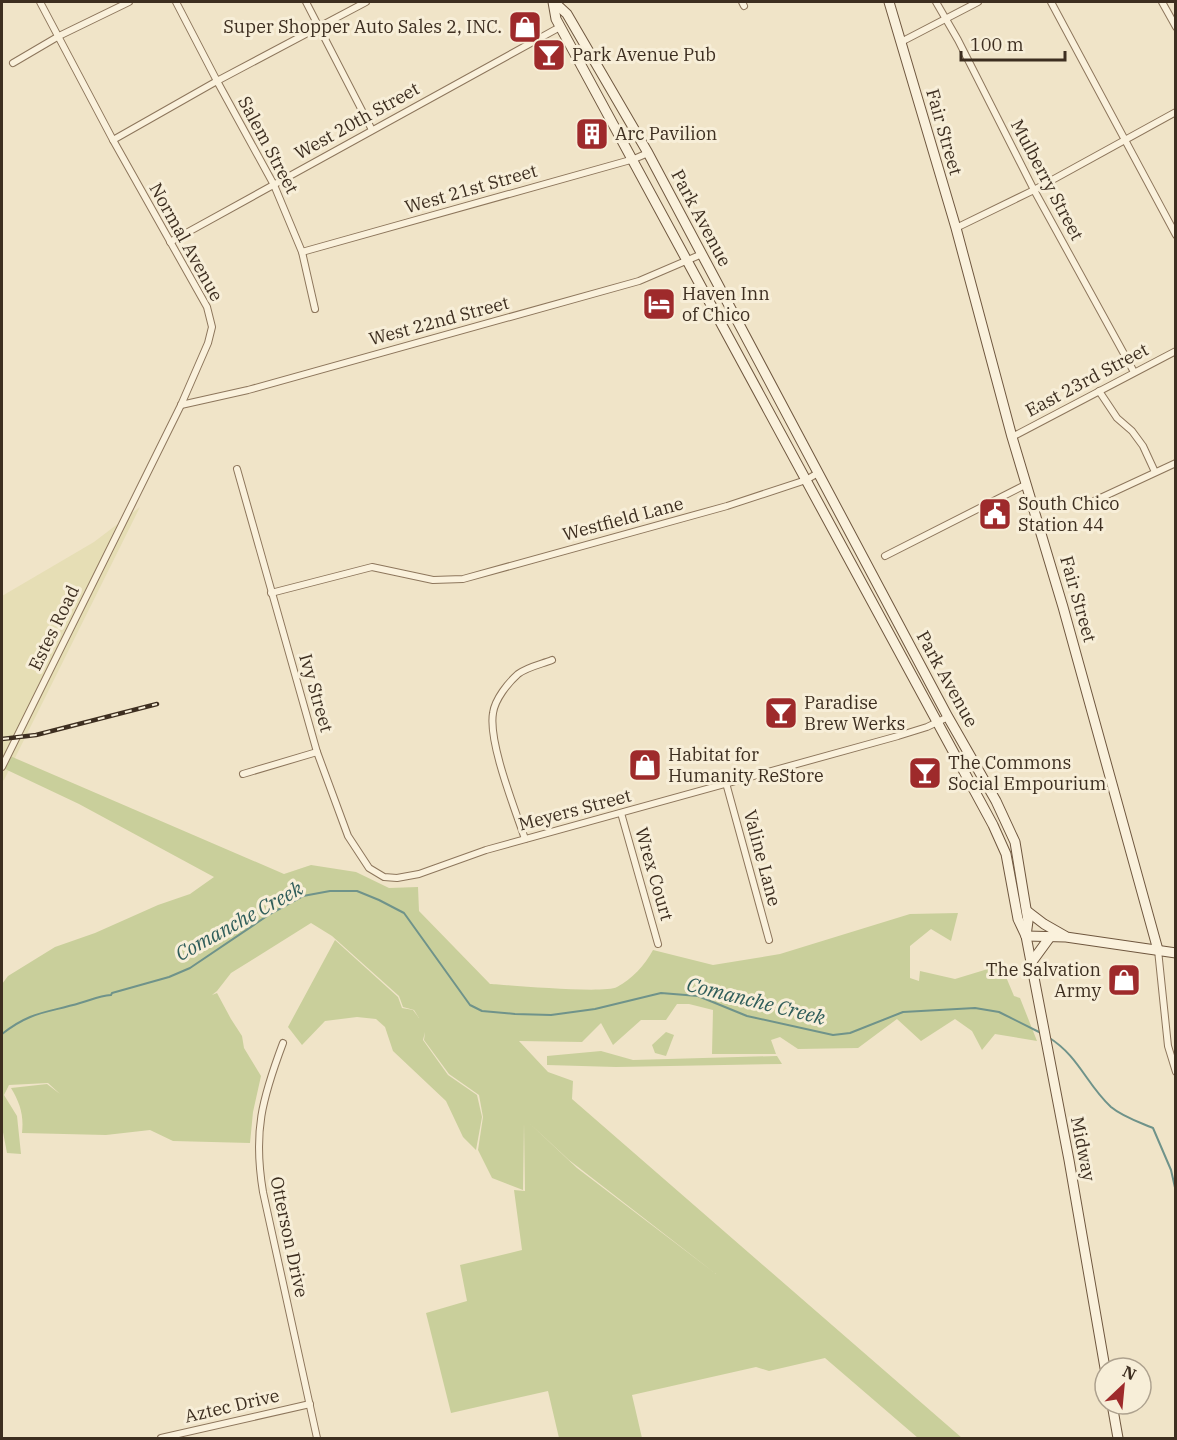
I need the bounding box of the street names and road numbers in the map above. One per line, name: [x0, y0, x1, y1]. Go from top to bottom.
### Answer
street label: West 20th Street: [290, 77, 423, 164]
street label: Fair Street: [921, 86, 968, 178]
street label: Salem Street: [233, 92, 304, 198]
street label: Mulberry Street: [1006, 115, 1089, 244]
street label: West 21st Street: [402, 159, 540, 218]
street label: Park Avenue: [666, 165, 737, 270]
street label: Normal Avenue: [144, 179, 228, 305]
street label: West 22nd Street: [366, 291, 512, 350]
street label: East 23rd Street: [1021, 338, 1152, 422]
street label: Westfield Lane: [560, 491, 686, 546]
street label: Fair Street: [1055, 553, 1102, 645]
street label: Estes Road: [23, 581, 84, 674]
street label: Park Avenue: [912, 626, 983, 731]
street label: Ivy Street: [294, 651, 339, 735]
street label: Meyers Street: [516, 783, 634, 836]
street label: Valine Lane: [739, 807, 786, 909]
street label: Wrex Court: [630, 825, 679, 923]
street label: Midway: [1066, 1115, 1101, 1184]
street label: Otterson Drive: [265, 1174, 314, 1299]
street label: Aztec Drive: [182, 1383, 282, 1428]

